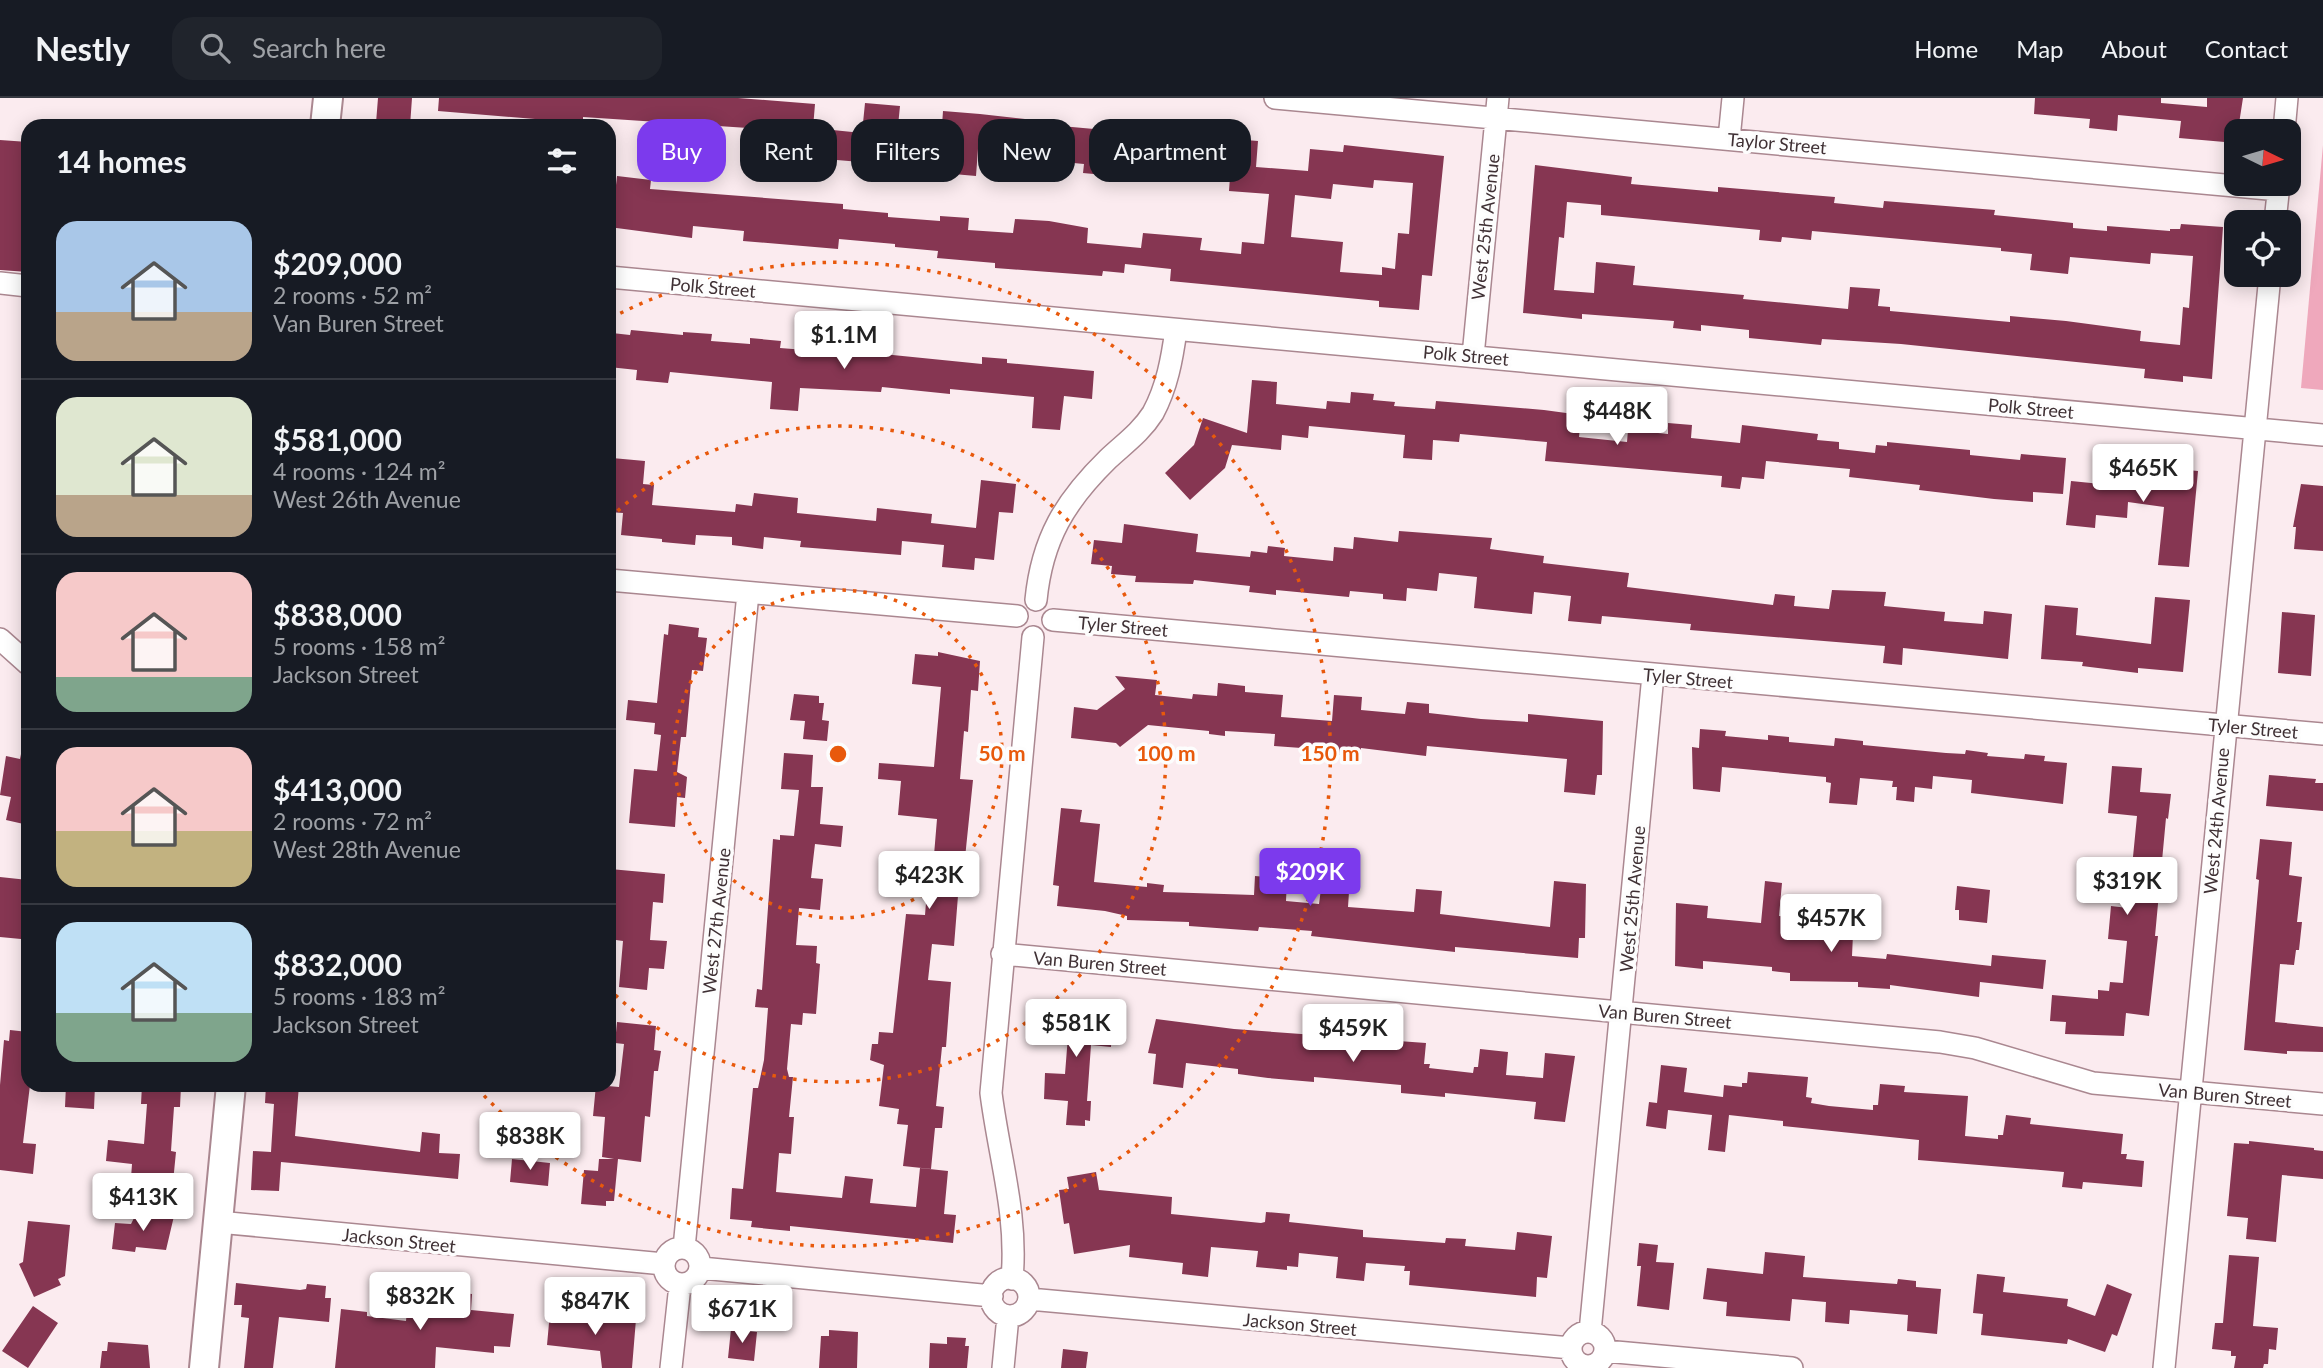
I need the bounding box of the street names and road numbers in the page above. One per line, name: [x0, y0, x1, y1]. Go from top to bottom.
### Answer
street label: Taylor Street: [1727, 128, 1828, 158]
street label: West 25th Avenue: [1466, 153, 1504, 301]
street label: Polk Street: [669, 272, 757, 302]
street label: Polk Street: [1422, 340, 1510, 370]
street label: Polk Street: [1987, 393, 2075, 423]
street label: Tyler Street: [1077, 611, 1169, 641]
street label: Tyler Street: [1642, 663, 1734, 693]
street label: Tyler Street: [2207, 713, 2299, 743]
street label: West 24th Avenue: [2199, 747, 2233, 895]
street label: West 25th Avenue: [1615, 825, 1649, 973]
street label: West 27th Avenue: [697, 847, 735, 995]
street label: Van Buren Street: [1032, 946, 1168, 980]
street label: Van Buren Street: [1597, 999, 1733, 1033]
street label: Van Buren Street: [2157, 1078, 2293, 1112]
street label: Jackson Street: [341, 1223, 457, 1257]
street label: Jackson Street: [1242, 1308, 1358, 1340]

